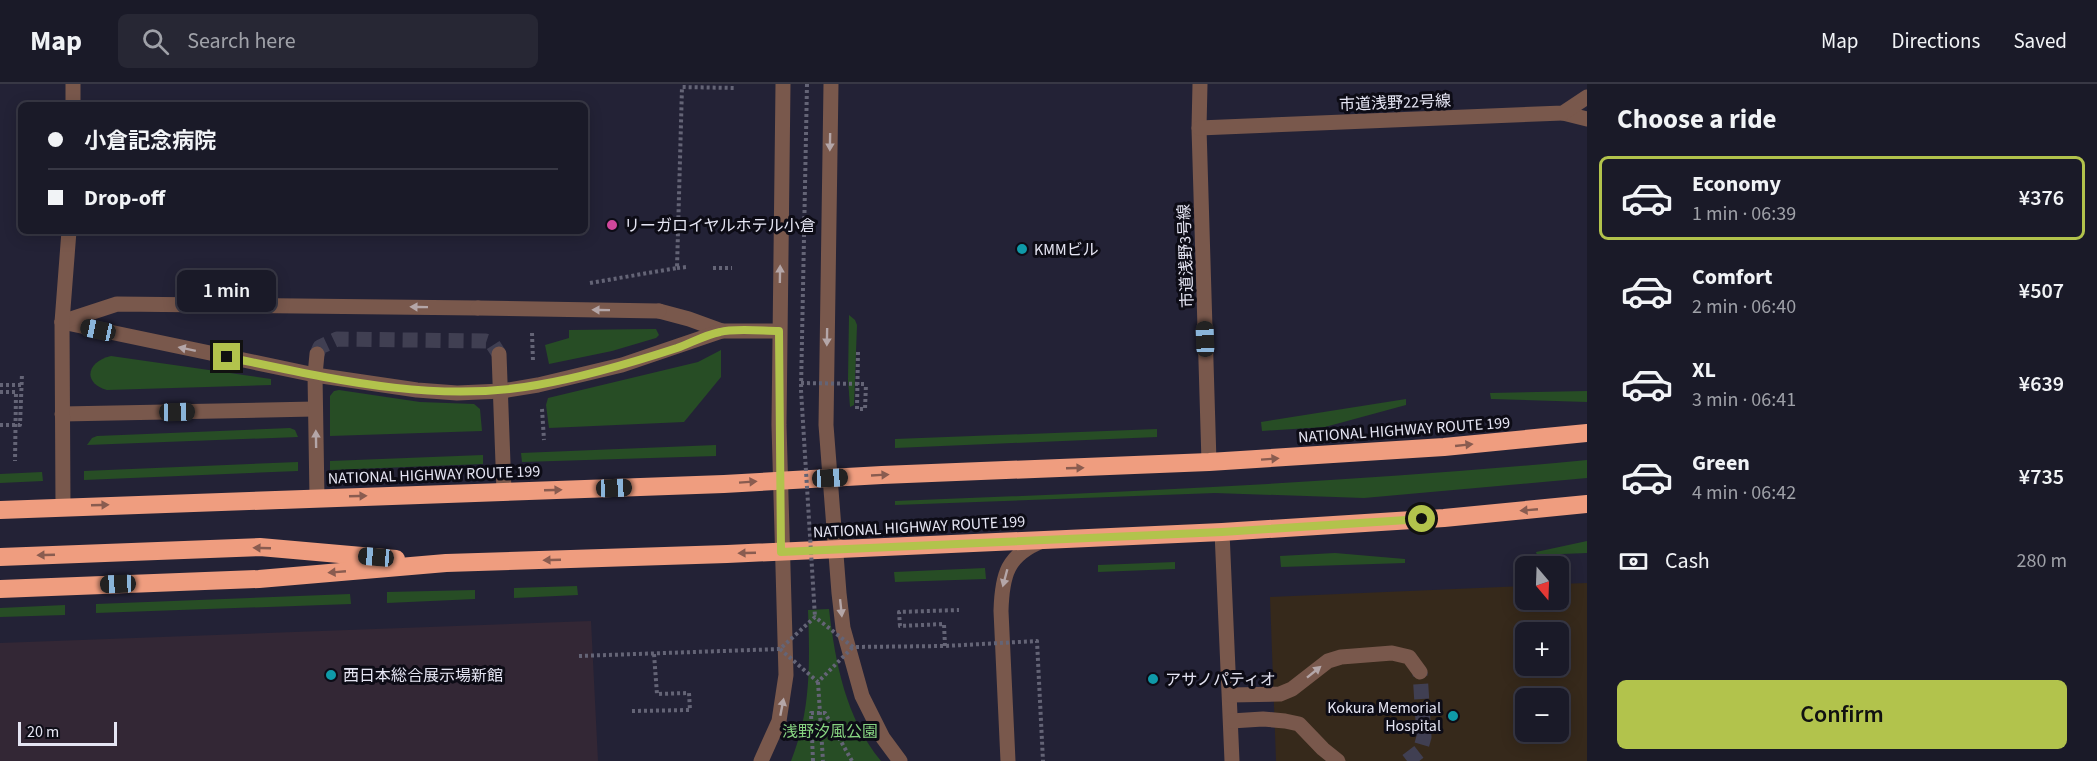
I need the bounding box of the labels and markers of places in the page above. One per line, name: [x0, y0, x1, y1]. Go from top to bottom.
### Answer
place label: リーガロイヤルホテル小倉: [624, 215, 816, 237]
marker: リーガロイヤルホテル小倉: [605, 218, 619, 232]
place label: KMMビル: [1034, 239, 1099, 261]
marker: KMMビル: [1015, 242, 1029, 256]
place label: 西日本総合展示場新館: [343, 665, 503, 687]
marker: 西日本総合展示場新館: [324, 668, 338, 682]
place label: アサノパティオ: [1165, 669, 1276, 691]
marker: アサノパティオ: [1146, 672, 1160, 686]
place label: Kokura Memorial Hospital: [1327, 697, 1441, 737]
marker: Kokura Memorial Hospital: [1446, 709, 1460, 723]

